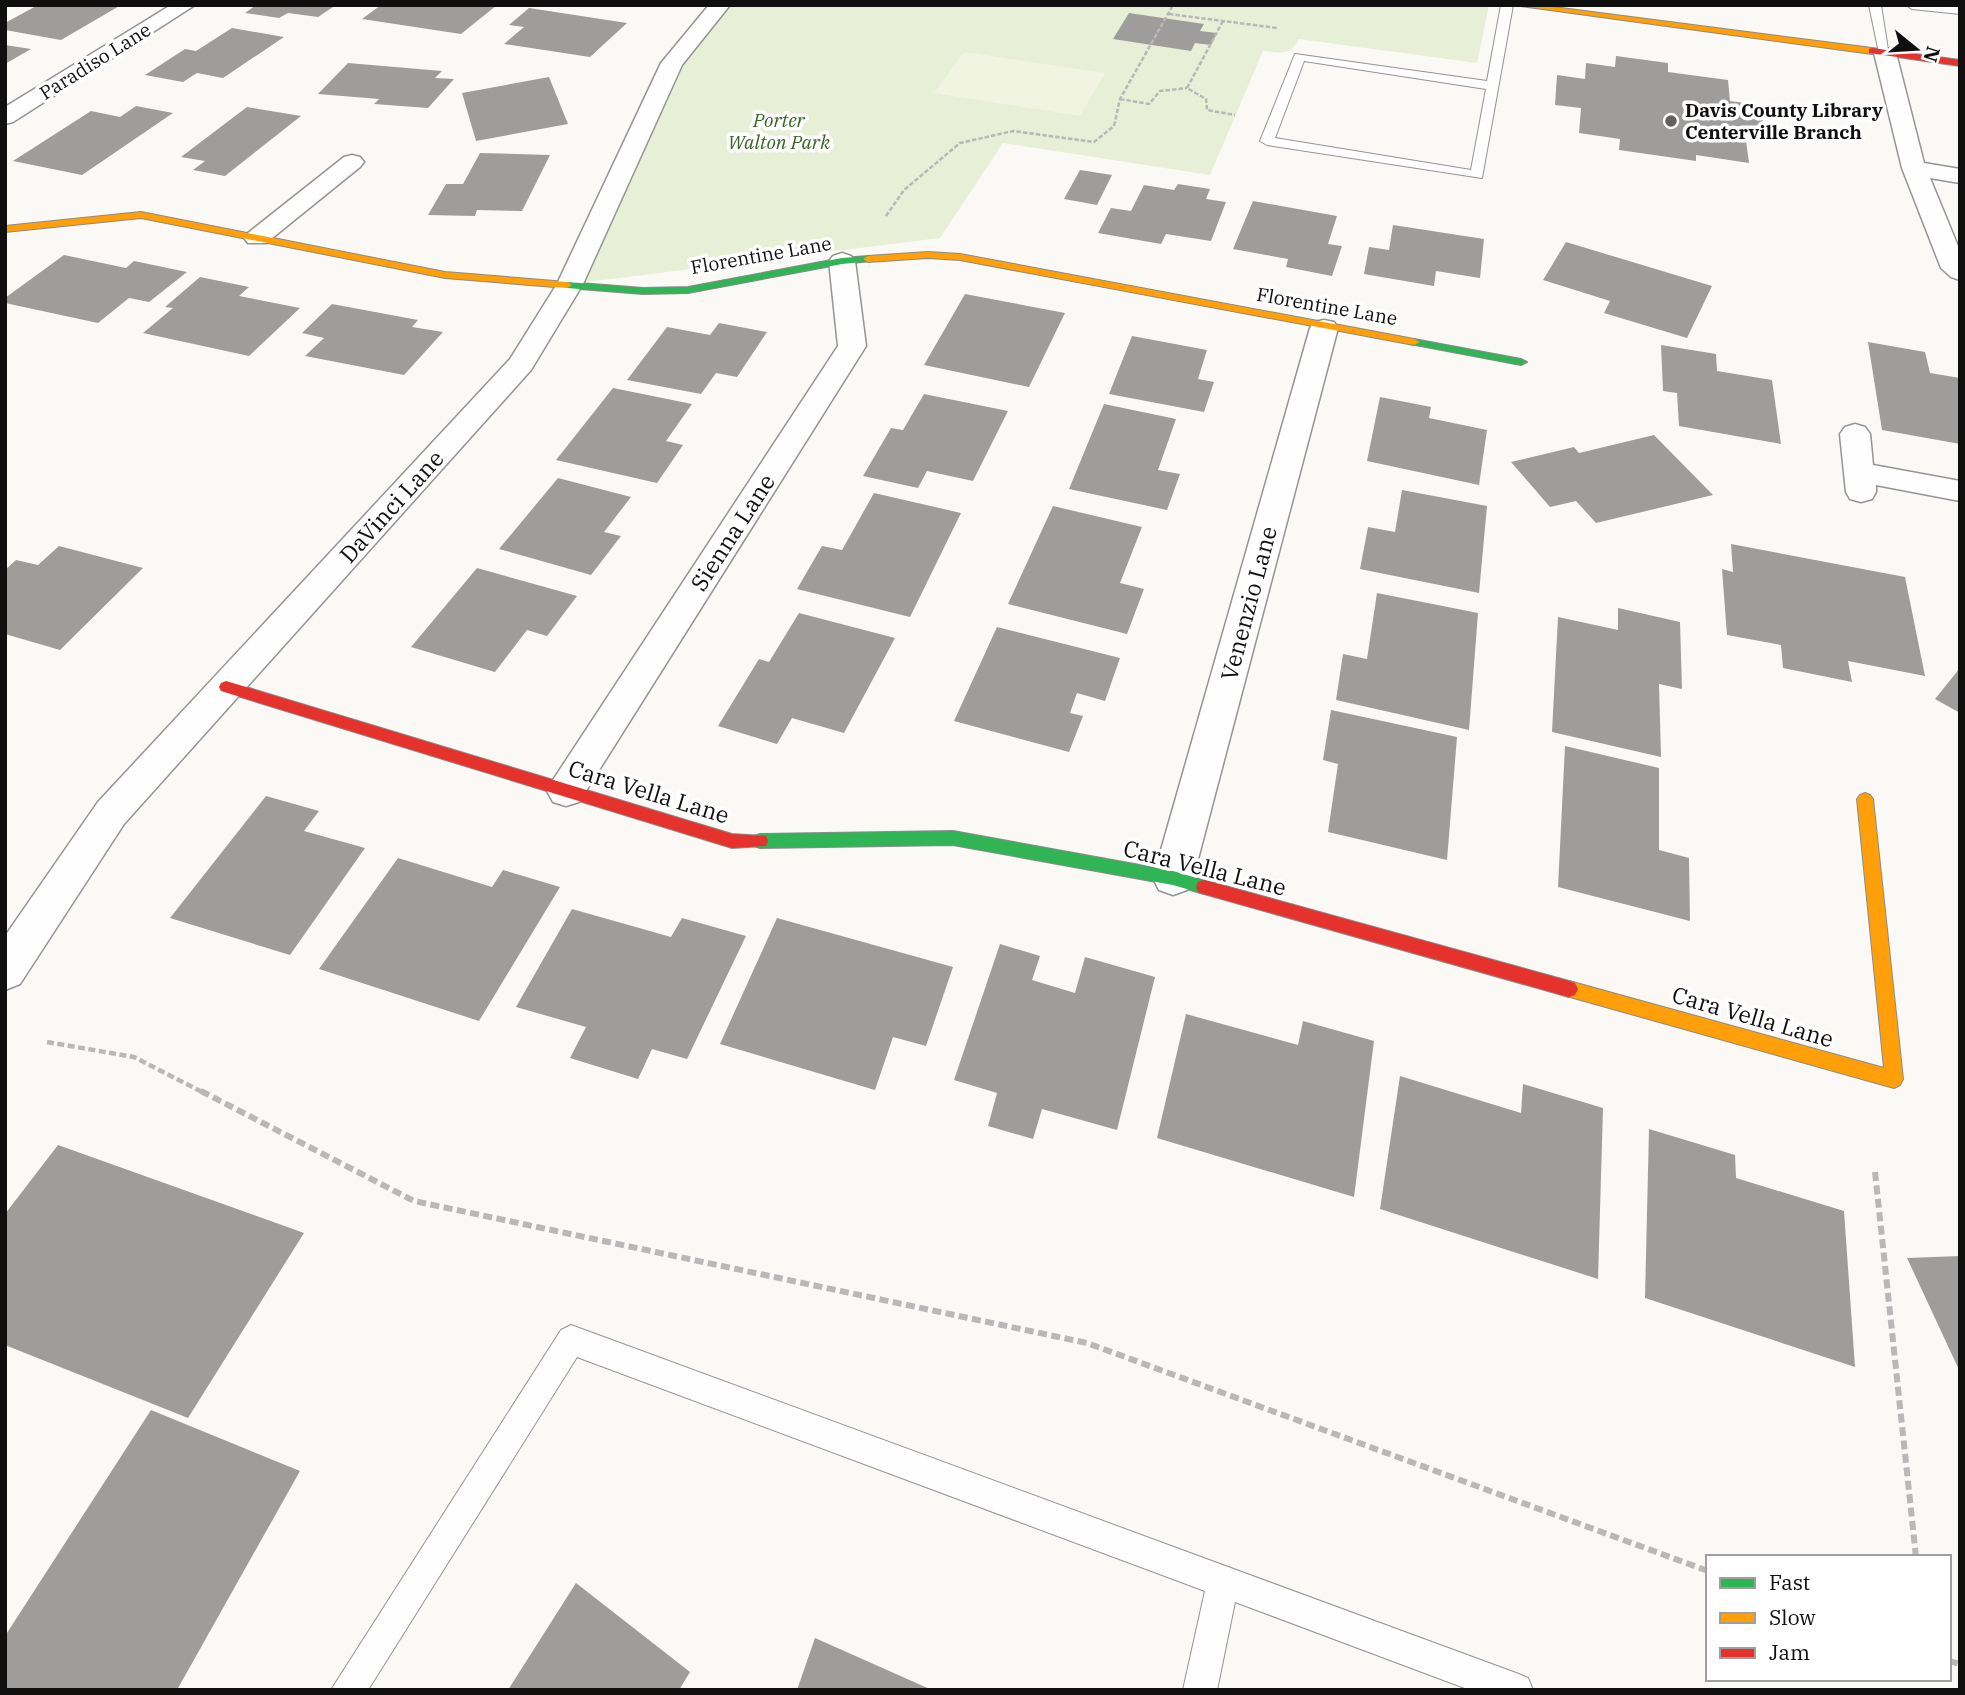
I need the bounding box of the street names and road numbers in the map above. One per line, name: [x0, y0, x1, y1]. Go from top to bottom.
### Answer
street label: Paradiso Lane: [35, 17, 155, 105]
street label: Florentine Lane: [689, 231, 833, 279]
street label: Florentine Lane: [1255, 282, 1399, 330]
street label: DaVinci Lane: [332, 443, 450, 569]
street label: Sienna Lane: [683, 468, 781, 596]
street label: Venenzio Lane: [1213, 523, 1283, 683]
street label: Cara Vella Lane: [565, 752, 733, 830]
street label: Cara Vella Lane: [1121, 832, 1289, 902]
street label: Cara Vella Lane: [1669, 979, 1837, 1053]

